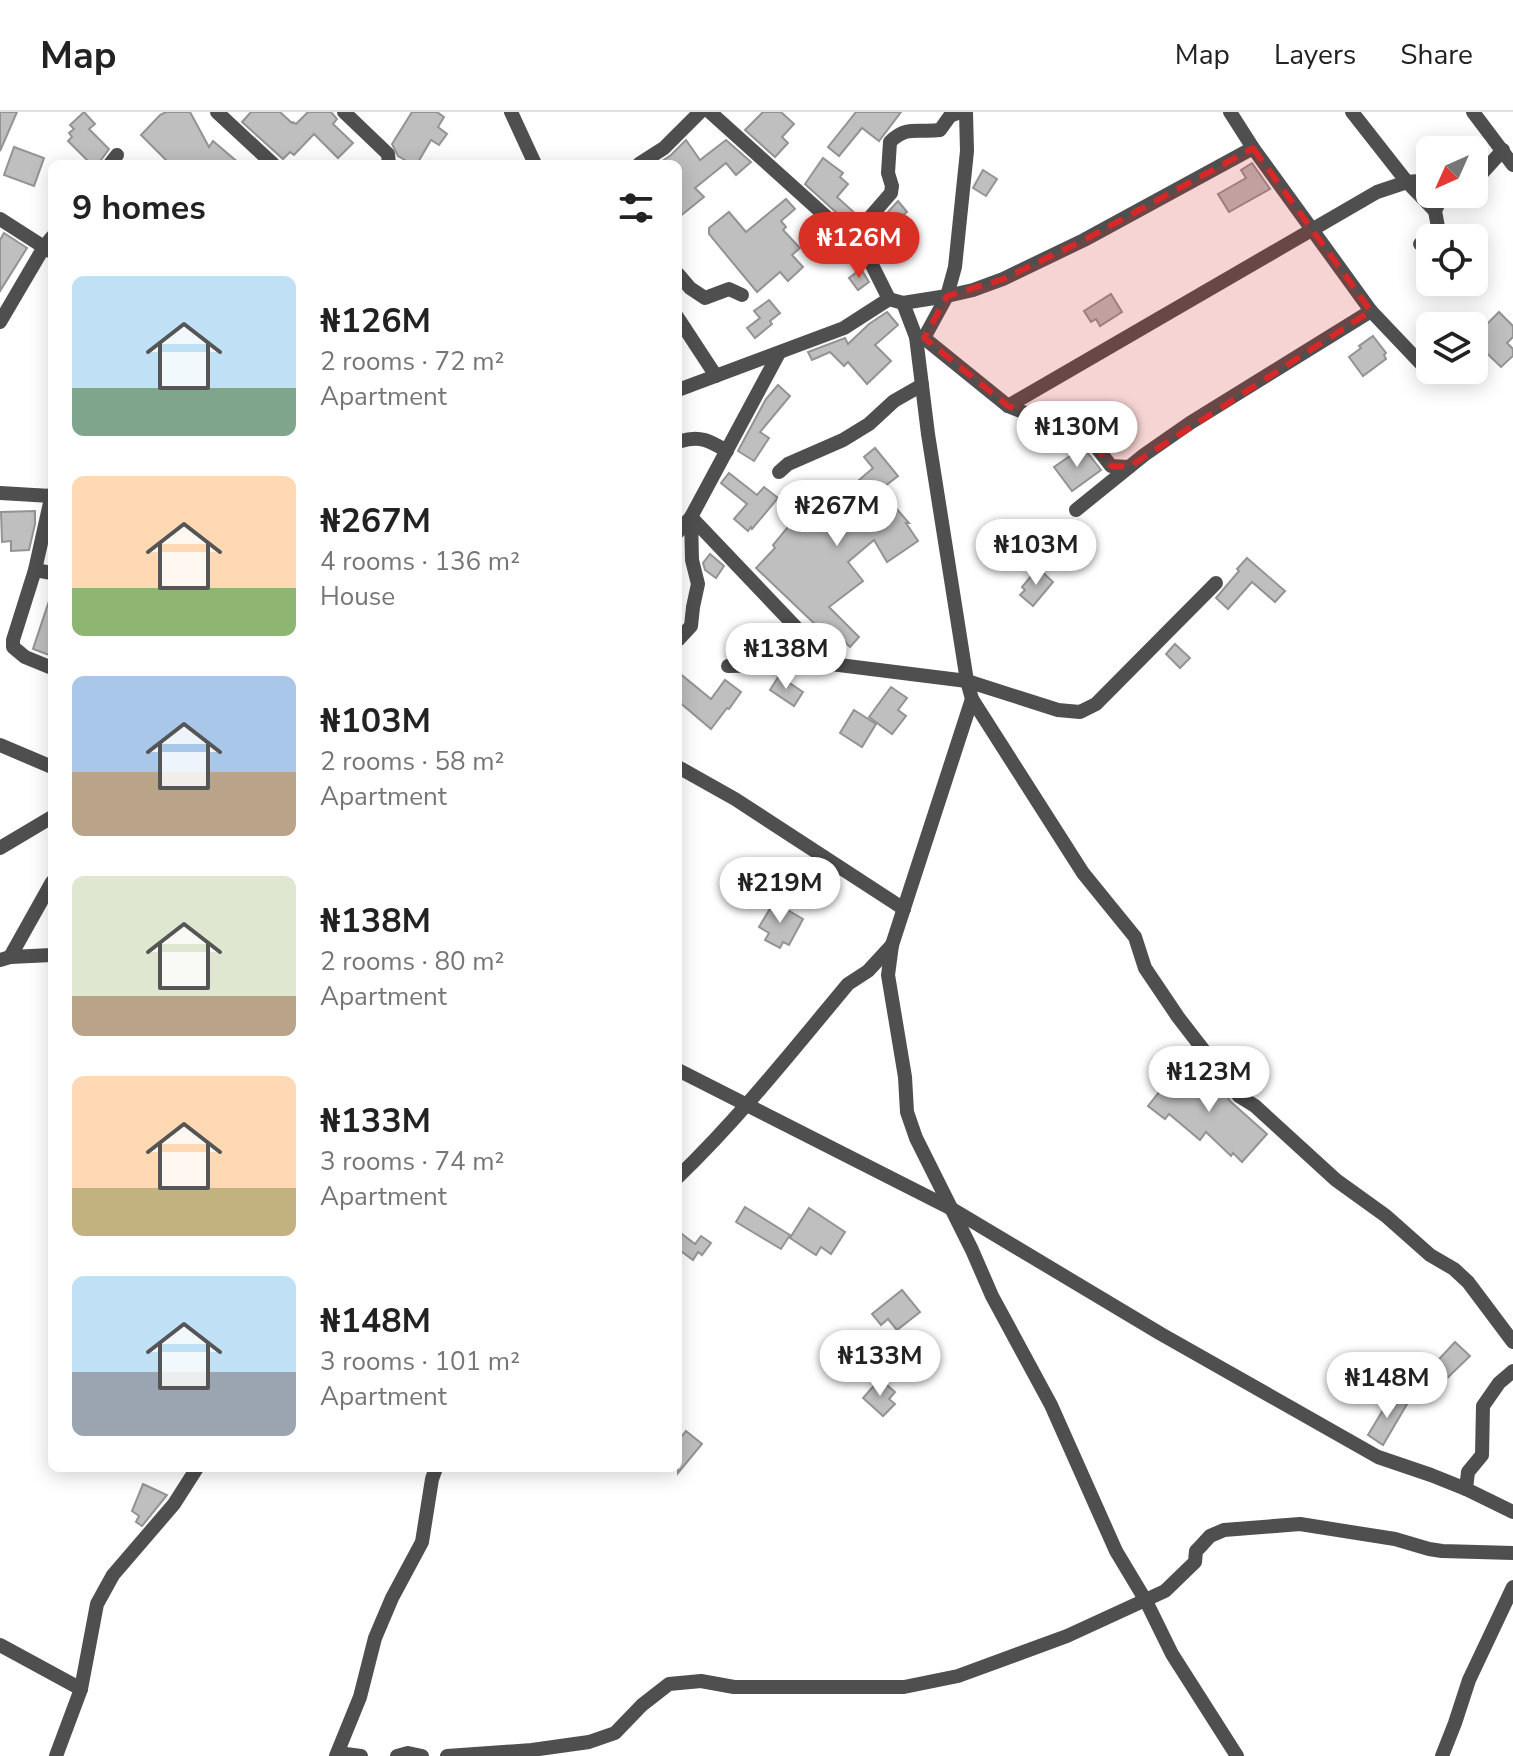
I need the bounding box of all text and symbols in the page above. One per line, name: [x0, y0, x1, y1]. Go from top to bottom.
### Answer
text: Map: [40, 30, 117, 81]
text: Map: [1175, 36, 1230, 74]
text: Layers: [1274, 36, 1356, 74]
text: Share: [1400, 36, 1473, 74]
north arrow: [1416, 136, 1488, 208]
map controls: [1416, 136, 1488, 384]
text: 9 homes: [72, 185, 206, 231]
icon: filters: [614, 186, 658, 230]
pin: ₦126M: [803, 212, 915, 280]
text: ₦126M: [817, 220, 901, 255]
button: locate: [1416, 224, 1488, 296]
text: ₦126M: [320, 298, 431, 344]
icon: home: [136, 308, 232, 404]
button: layers: [1416, 312, 1488, 384]
text: 2 rooms · 72 m²: [320, 344, 504, 379]
text: Apartment: [320, 379, 447, 414]
pin: ₦130M: [1021, 401, 1133, 469]
text: ₦130M: [1035, 409, 1119, 444]
pin: ₦267M: [781, 480, 893, 548]
text: ₦267M: [795, 488, 879, 523]
text: ₦267M: [320, 498, 431, 544]
icon: home: [136, 508, 232, 604]
pin: ₦103M: [980, 519, 1092, 587]
text: ₦103M: [994, 527, 1078, 562]
text: 4 rooms · 136 m²: [320, 544, 520, 579]
text: House: [320, 579, 395, 614]
pin: ₦138M: [730, 623, 842, 691]
text: ₦138M: [744, 631, 828, 666]
text: ₦103M: [320, 698, 431, 744]
icon: home: [136, 708, 232, 804]
text: 2 rooms · 58 m²: [320, 744, 504, 779]
text: Apartment: [320, 779, 447, 814]
pin: ₦219M: [724, 857, 836, 925]
text: ₦219M: [738, 865, 822, 900]
text: ₦138M: [320, 898, 431, 944]
icon: home: [136, 908, 232, 1004]
text: 2 rooms · 80 m²: [320, 944, 504, 979]
text: Apartment: [320, 979, 447, 1014]
pin: ₦123M: [1153, 1046, 1265, 1114]
text: ₦123M: [1167, 1054, 1251, 1089]
text: ₦133M: [320, 1098, 431, 1144]
icon: home: [136, 1108, 232, 1204]
text: 3 rooms · 74 m²: [320, 1144, 504, 1179]
text: Apartment: [320, 1179, 447, 1214]
text: ₦148M: [320, 1298, 431, 1344]
icon: home: [136, 1308, 232, 1404]
pin: ₦133M: [824, 1330, 936, 1398]
text: ₦133M: [838, 1338, 922, 1373]
text: 3 rooms · 101 m²: [320, 1344, 520, 1379]
pin: ₦148M: [1331, 1352, 1443, 1420]
text: ₦148M: [1345, 1360, 1429, 1395]
text: Apartment: [320, 1379, 447, 1414]

